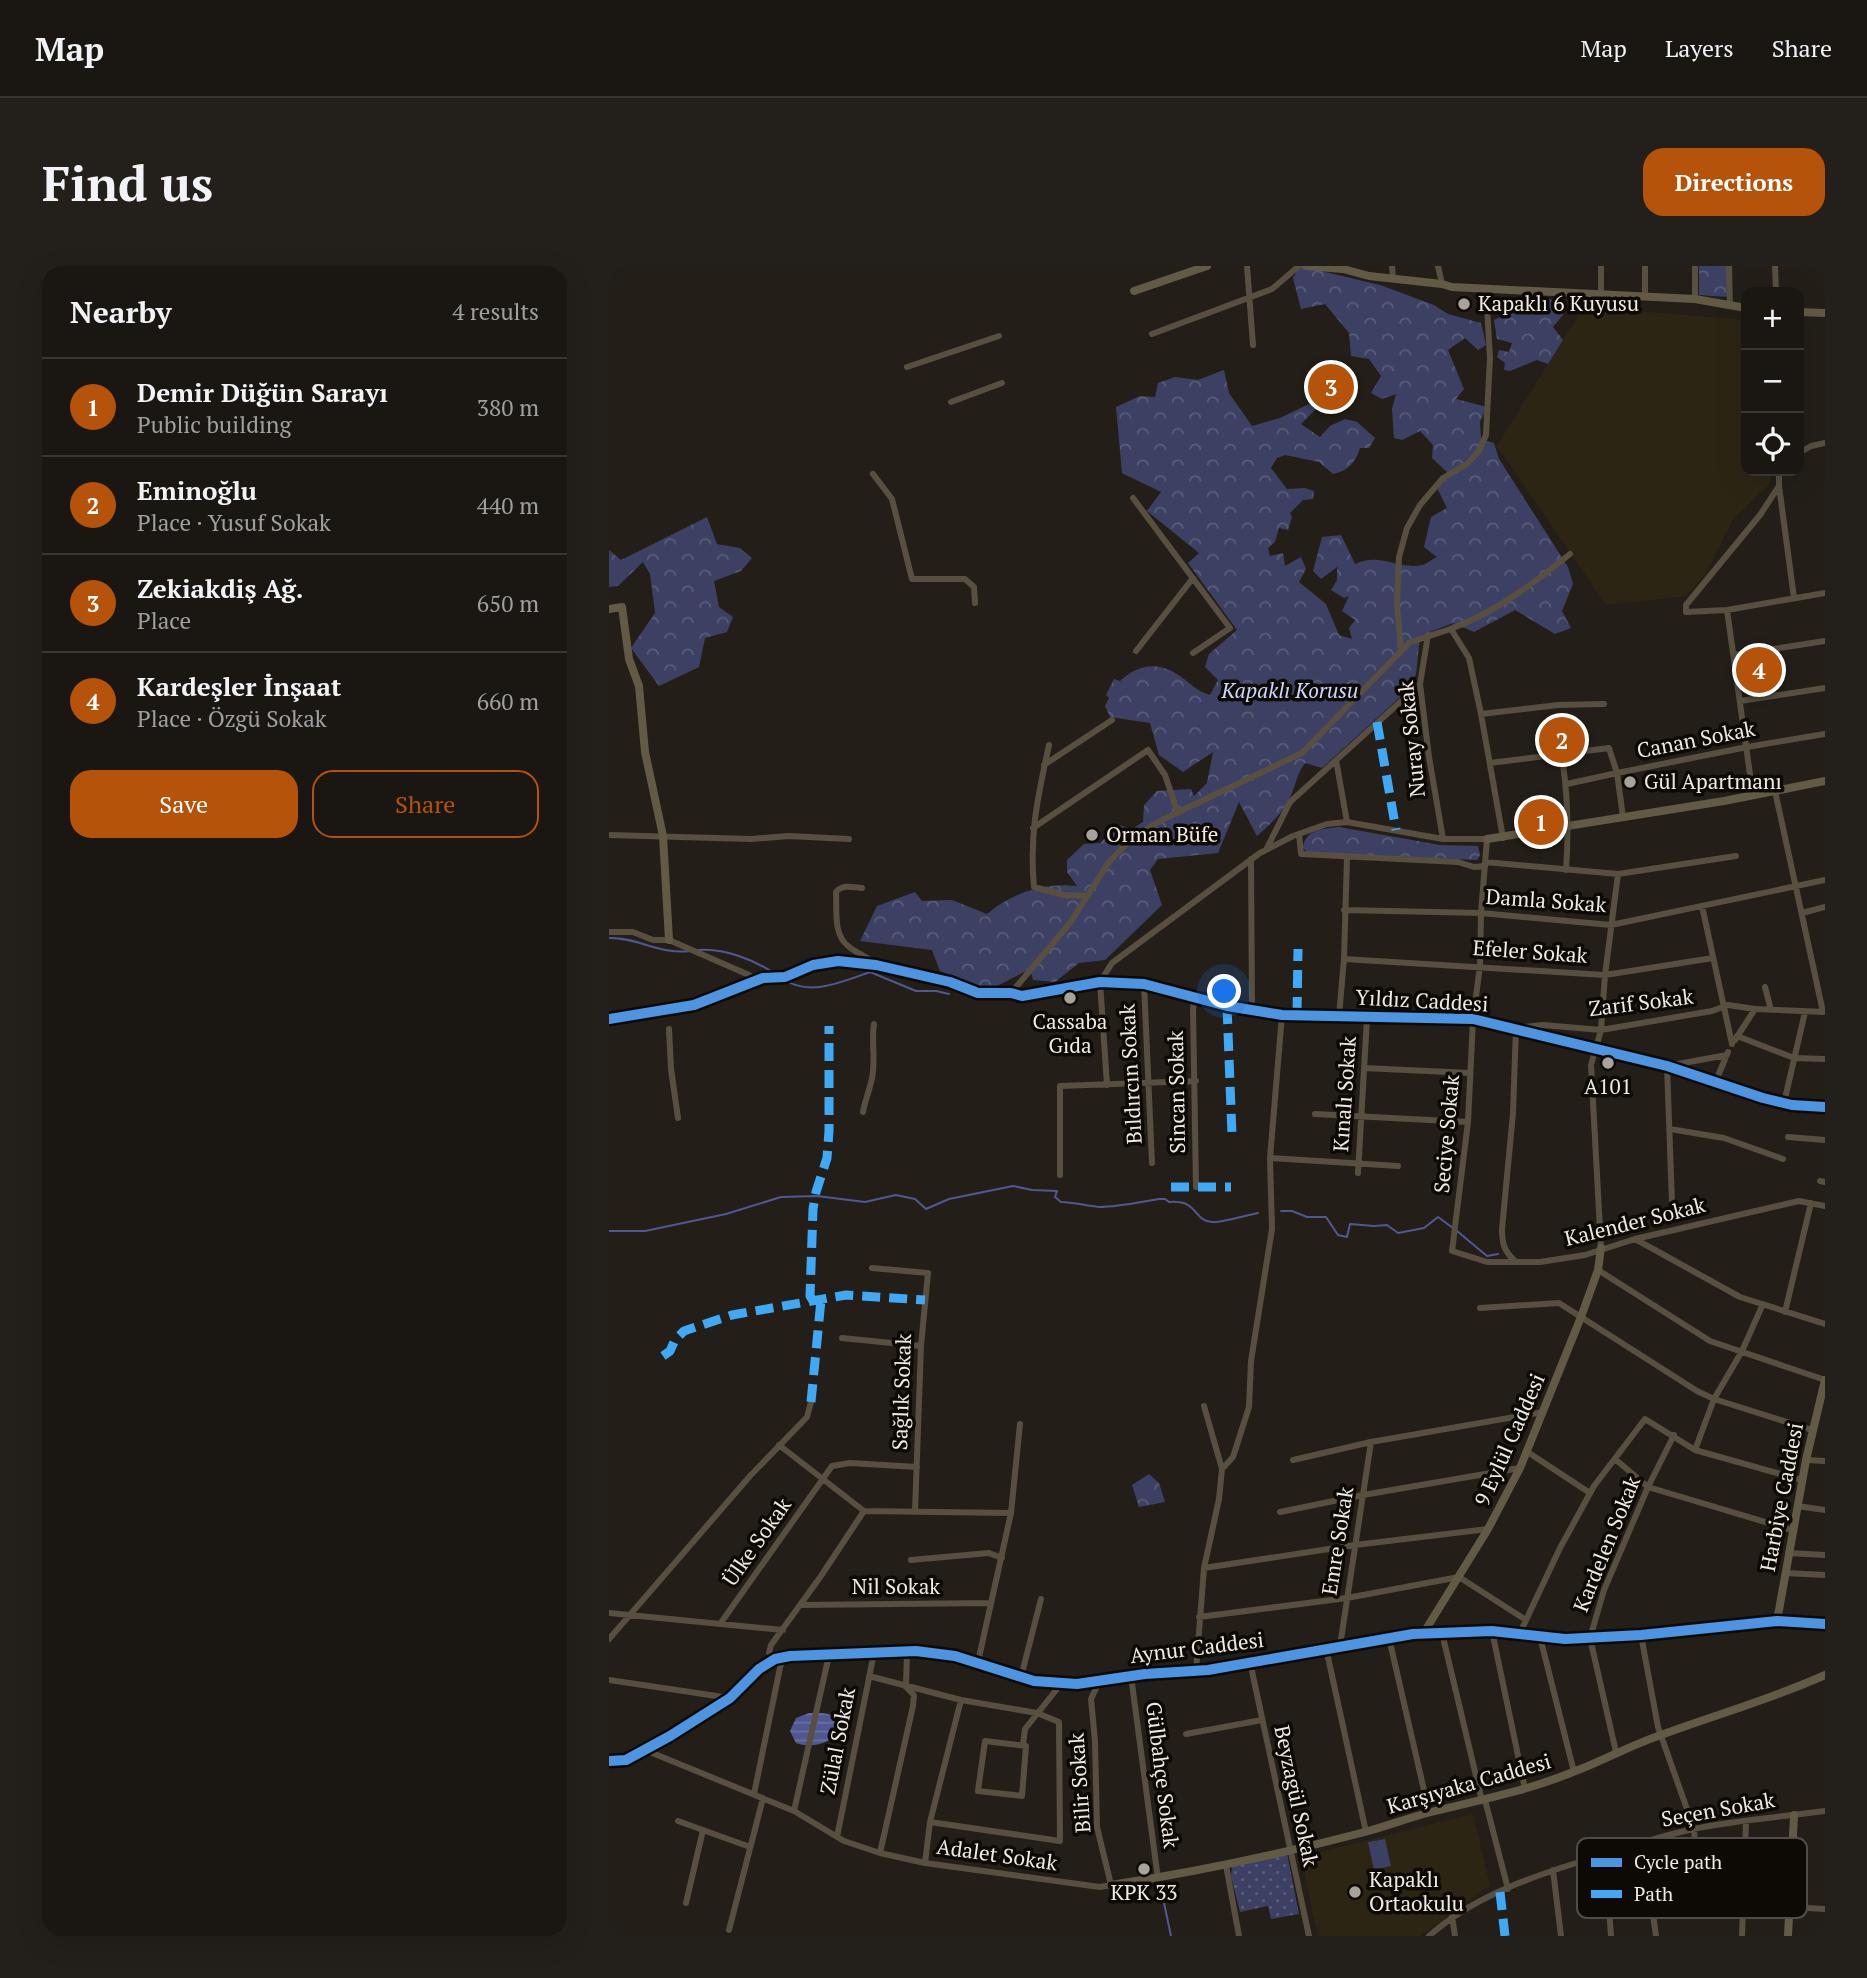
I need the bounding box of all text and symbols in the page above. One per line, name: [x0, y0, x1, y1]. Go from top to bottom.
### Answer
text: Map: [35, 27, 104, 70]
text: Map: [1580, 32, 1627, 64]
text: Layers: [1665, 32, 1734, 64]
text: Share: [1772, 32, 1832, 64]
button: Directions: [1643, 148, 1825, 216]
text: Find us: [42, 150, 213, 215]
map controls: [1741, 287, 1804, 476]
button: +: [1741, 287, 1804, 350]
place label: Kapaklı 6 Kuyusu: [1478, 289, 1639, 317]
text: Nearby: [70, 292, 172, 332]
text: 4 results: [452, 296, 539, 327]
marker: Kapaklı 6 Kuyusu: [1456, 296, 1472, 312]
button: −: [1741, 350, 1804, 413]
pin: 3: [1308, 361, 1354, 413]
text: Demir Düğün Sarayı: [137, 375, 388, 409]
text: 1: [87, 392, 100, 423]
text: 380 m: [477, 392, 539, 423]
text: Public building: [137, 409, 292, 440]
button: locate: [1741, 413, 1804, 476]
text: Eminoğlu: [137, 473, 257, 507]
text: 2: [87, 490, 100, 521]
text: 440 m: [477, 490, 539, 521]
text: Place · Yusuf Sokak: [137, 507, 331, 538]
text: Zekiakdiş Ağ.: [137, 571, 304, 605]
text: 3: [87, 588, 100, 619]
text: 650 m: [477, 588, 539, 619]
text: Place: [137, 605, 191, 636]
pin: 4: [1736, 644, 1782, 696]
text: Kardeşler İnşaat: [137, 669, 341, 703]
park label: Kapaklı Korusu: [1221, 676, 1358, 704]
street label: Nuray Sokak: [1391, 679, 1431, 799]
text: 4: [87, 686, 100, 717]
text: 660 m: [477, 686, 539, 717]
text: Place · Özgü Sokak: [137, 703, 327, 734]
pin: 2: [1539, 714, 1585, 766]
street label: Canan Sokak: [1634, 714, 1758, 764]
place label: Gül Apartmanı: [1644, 767, 1782, 795]
button: Save: [70, 770, 298, 838]
button: Share: [312, 770, 539, 838]
marker: Gül Apartmanı: [1622, 774, 1638, 790]
pin: 1: [1518, 796, 1564, 848]
place label: Orman Büfe: [1106, 820, 1218, 848]
marker: Orman Büfe: [1084, 827, 1100, 843]
street label: Damla Sokak: [1485, 882, 1607, 918]
street label: Efeler Sokak: [1472, 933, 1588, 969]
your location: [1207, 974, 1241, 1008]
street label: Zarif Sokak: [1587, 982, 1695, 1022]
street label: Yıldız Caddesi: [1355, 983, 1489, 1017]
marker: Cassaba Gıda: [1062, 990, 1078, 1006]
street label: Bıldırcın Sokak: [1112, 1003, 1148, 1145]
place label: Cassaba Gıda: [1033, 1007, 1108, 1059]
street label: Sincan Sokak: [1161, 1030, 1191, 1154]
street label: Kınalı Sokak: [1326, 1035, 1362, 1153]
marker: A101: [1600, 1055, 1616, 1071]
place label: A101: [1584, 1072, 1632, 1100]
street label: Seciye Sokak: [1427, 1073, 1465, 1194]
street label: Kalender Sokak: [1561, 1190, 1708, 1252]
street label: Sağlık Sokak: [885, 1333, 917, 1451]
street label: 9 Eylül Caddesi: [1467, 1369, 1551, 1510]
street label: Harbiye Caddesi: [1753, 1420, 1809, 1574]
street label: Kardelen Sokak: [1566, 1471, 1646, 1616]
street label: Emre Sokak: [1315, 1485, 1359, 1597]
street label: Ülke Sokak: [716, 1492, 797, 1591]
street label: Nil Sokak: [852, 1572, 940, 1600]
street label: Aynur Caddesi: [1128, 1625, 1265, 1669]
street label: Zülal Sokak: [813, 1685, 861, 1797]
street label: Gülbahçe Sokak: [1140, 1700, 1186, 1850]
street label: Beyzagül Sokak: [1268, 1723, 1326, 1869]
street label: Bilir Sokak: [1062, 1732, 1096, 1834]
street label: Karşıyaka Caddesi: [1384, 1746, 1554, 1820]
street label: Seçen Sokak: [1659, 1785, 1777, 1833]
street label: Adalet Sokak: [935, 1832, 1059, 1876]
legend: [1577, 1838, 1807, 1918]
text: Cycle path: [1634, 1849, 1722, 1874]
marker: KPK 33: [1136, 1861, 1152, 1877]
place label: Kapaklı Ortaokulu: [1369, 1865, 1464, 1917]
place label: KPK 33: [1110, 1878, 1178, 1906]
text: Path: [1634, 1881, 1673, 1906]
marker: Kapaklı Ortaokulu: [1347, 1884, 1363, 1900]

